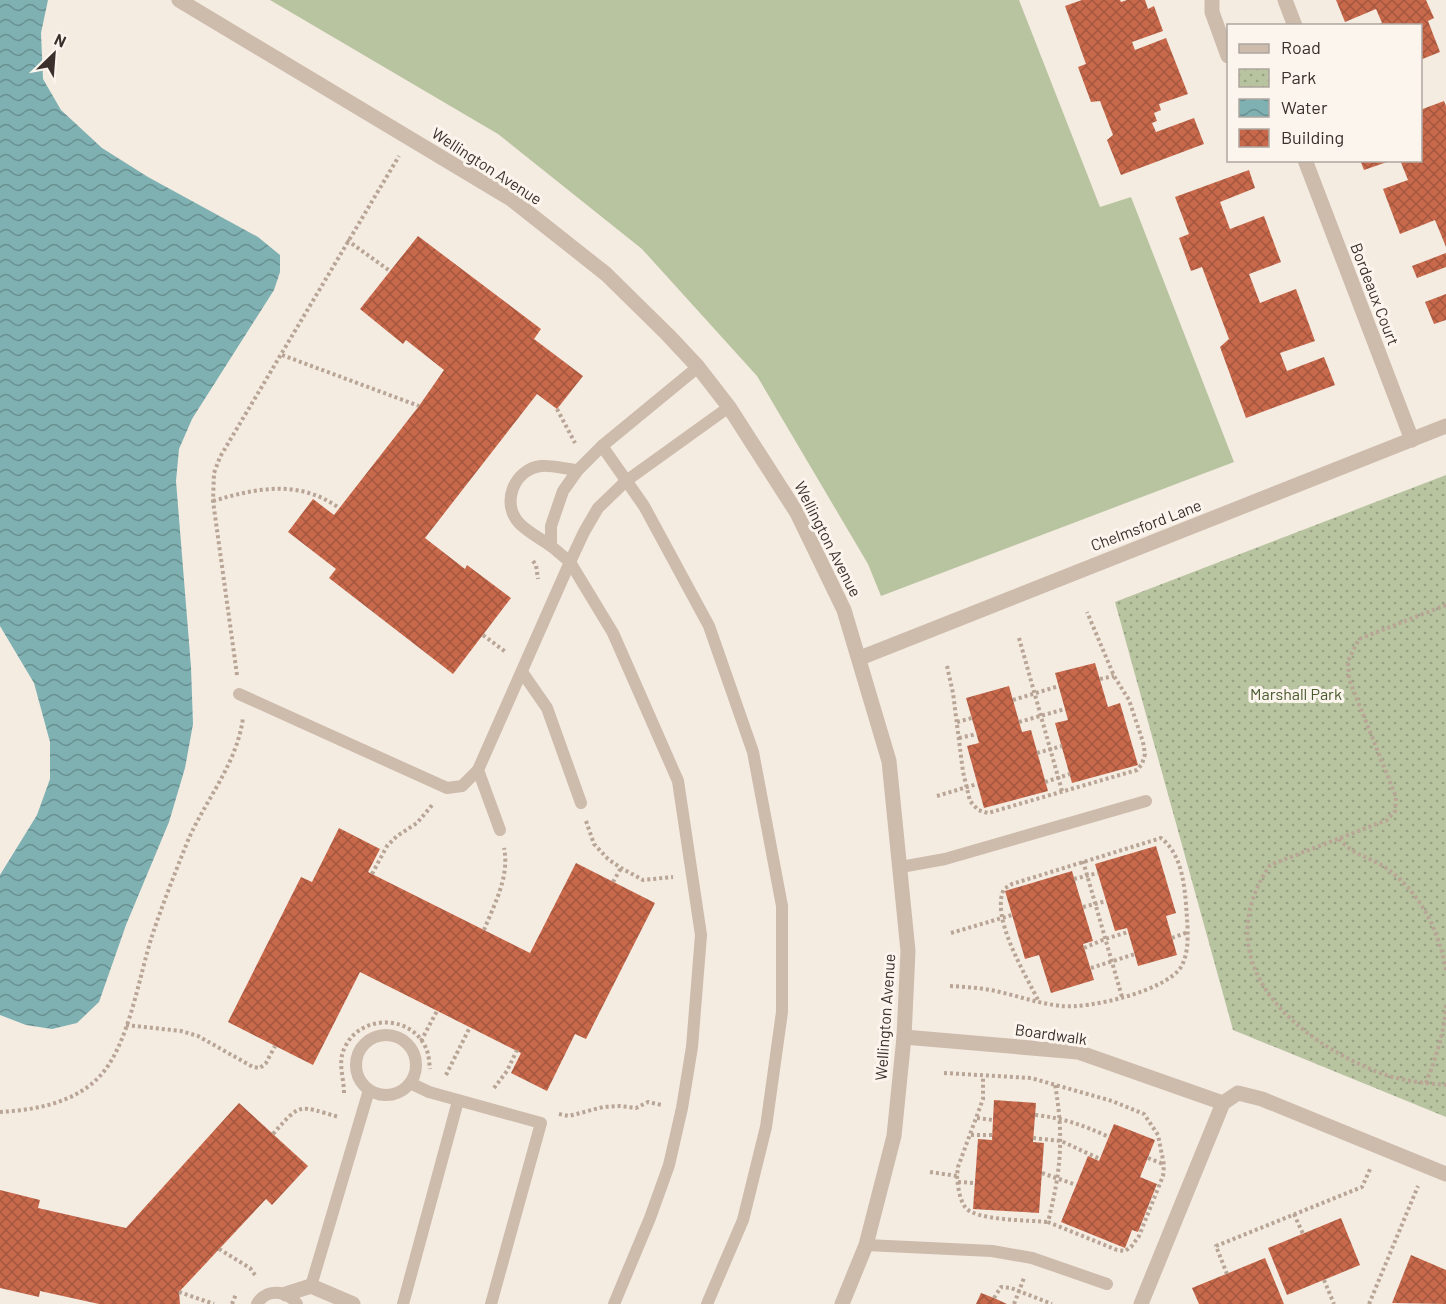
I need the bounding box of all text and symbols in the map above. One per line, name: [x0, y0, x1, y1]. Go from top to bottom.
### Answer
north arrow: [24, 24, 84, 84]
legend: [1227, 24, 1422, 162]
text: N: [52, 29, 69, 51]
text: Road: [1281, 36, 1321, 58]
text: Park: [1281, 66, 1316, 88]
text: Water: [1281, 96, 1328, 118]
street label: Wellington Avenue: [429, 123, 546, 208]
text: Building: [1281, 126, 1344, 148]
street label: Bordeaux Court: [1347, 240, 1404, 348]
street label: Wellington Avenue: [791, 478, 866, 600]
street label: Chelmsford Lane: [1088, 495, 1204, 554]
park label: Marshall Park: [1250, 684, 1342, 703]
street label: Wellington Avenue: [871, 953, 898, 1081]
street label: Boardwalk: [1014, 1019, 1088, 1048]

